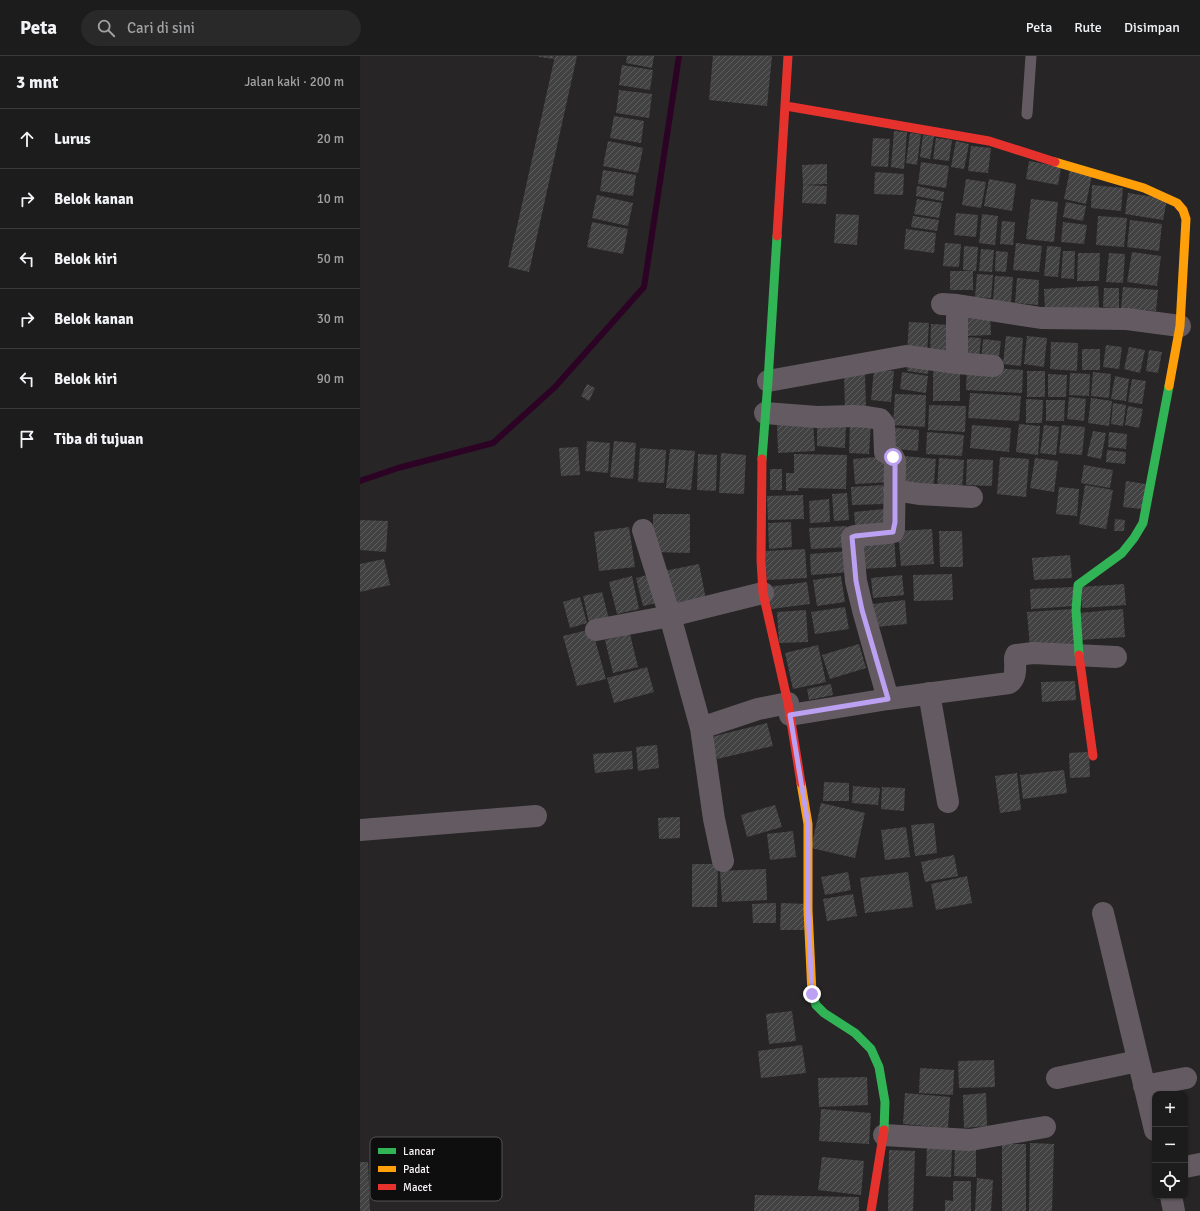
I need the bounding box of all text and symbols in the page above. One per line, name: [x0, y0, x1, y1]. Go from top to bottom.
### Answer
search box: [81, 10, 361, 46]
text: Peta: [20, 16, 57, 40]
icon: search: [95, 17, 117, 39]
text: Cari di sini: [127, 19, 195, 37]
text: Peta: [1026, 19, 1052, 36]
text: Rute: [1074, 19, 1102, 36]
text: Disimpan: [1124, 19, 1180, 36]
text: 3 mnt: [16, 72, 58, 93]
text: Jalan kaki · 200 m: [245, 74, 344, 90]
icon: ahead: [16, 128, 38, 150]
text: Lurus: [54, 130, 91, 148]
text: 20 m: [317, 131, 344, 147]
icon: right: [16, 188, 38, 210]
text: Belok kanan: [54, 190, 134, 208]
text: 10 m: [317, 191, 344, 207]
icon: left: [16, 248, 38, 270]
text: Belok kiri: [54, 250, 117, 268]
text: 50 m: [317, 251, 344, 267]
icon: right: [16, 308, 38, 330]
text: Belok kanan: [54, 310, 134, 328]
text: 30 m: [317, 311, 344, 327]
icon: left: [16, 368, 38, 390]
text: Belok kiri: [54, 370, 117, 388]
text: 90 m: [317, 371, 344, 387]
icon: arrive: [16, 428, 38, 450]
text: Tiba di tujuan: [54, 430, 144, 448]
route start: [884, 448, 902, 466]
route end: [803, 985, 821, 1003]
map controls: [1152, 1091, 1188, 1199]
button: +: [1152, 1091, 1188, 1127]
button: −: [1152, 1127, 1188, 1163]
legend: [370, 1137, 502, 1201]
text: Lancar: [403, 1145, 435, 1158]
text: Padat: [403, 1163, 430, 1176]
button: locate: [1152, 1163, 1188, 1199]
text: Macet: [403, 1181, 432, 1194]

